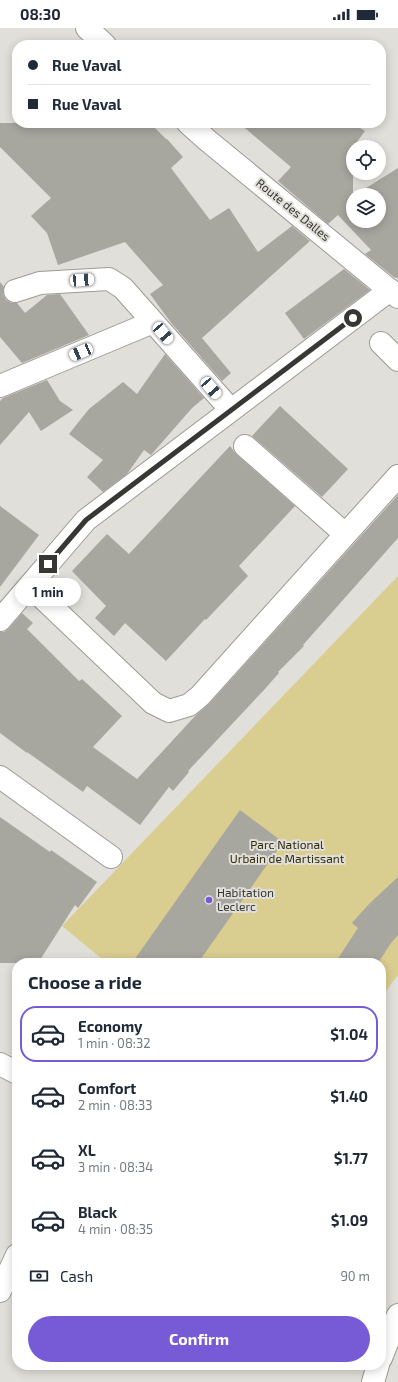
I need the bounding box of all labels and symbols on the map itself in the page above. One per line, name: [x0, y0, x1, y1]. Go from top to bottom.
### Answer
street label: Route des Dalles: [254, 175, 333, 243]
car: [70, 273, 94, 287]
route start: [344, 309, 362, 327]
car: [151, 320, 175, 346]
car: [68, 342, 94, 362]
car: [199, 375, 223, 401]
route end: [39, 555, 57, 573]
callout: 1 min: [15, 578, 81, 606]
park label: Parc National Urbain de Martissant: [230, 837, 345, 865]
place label: Habitation Leclerc: [217, 885, 274, 913]
marker: Habitation Leclerc: [204, 895, 214, 905]

